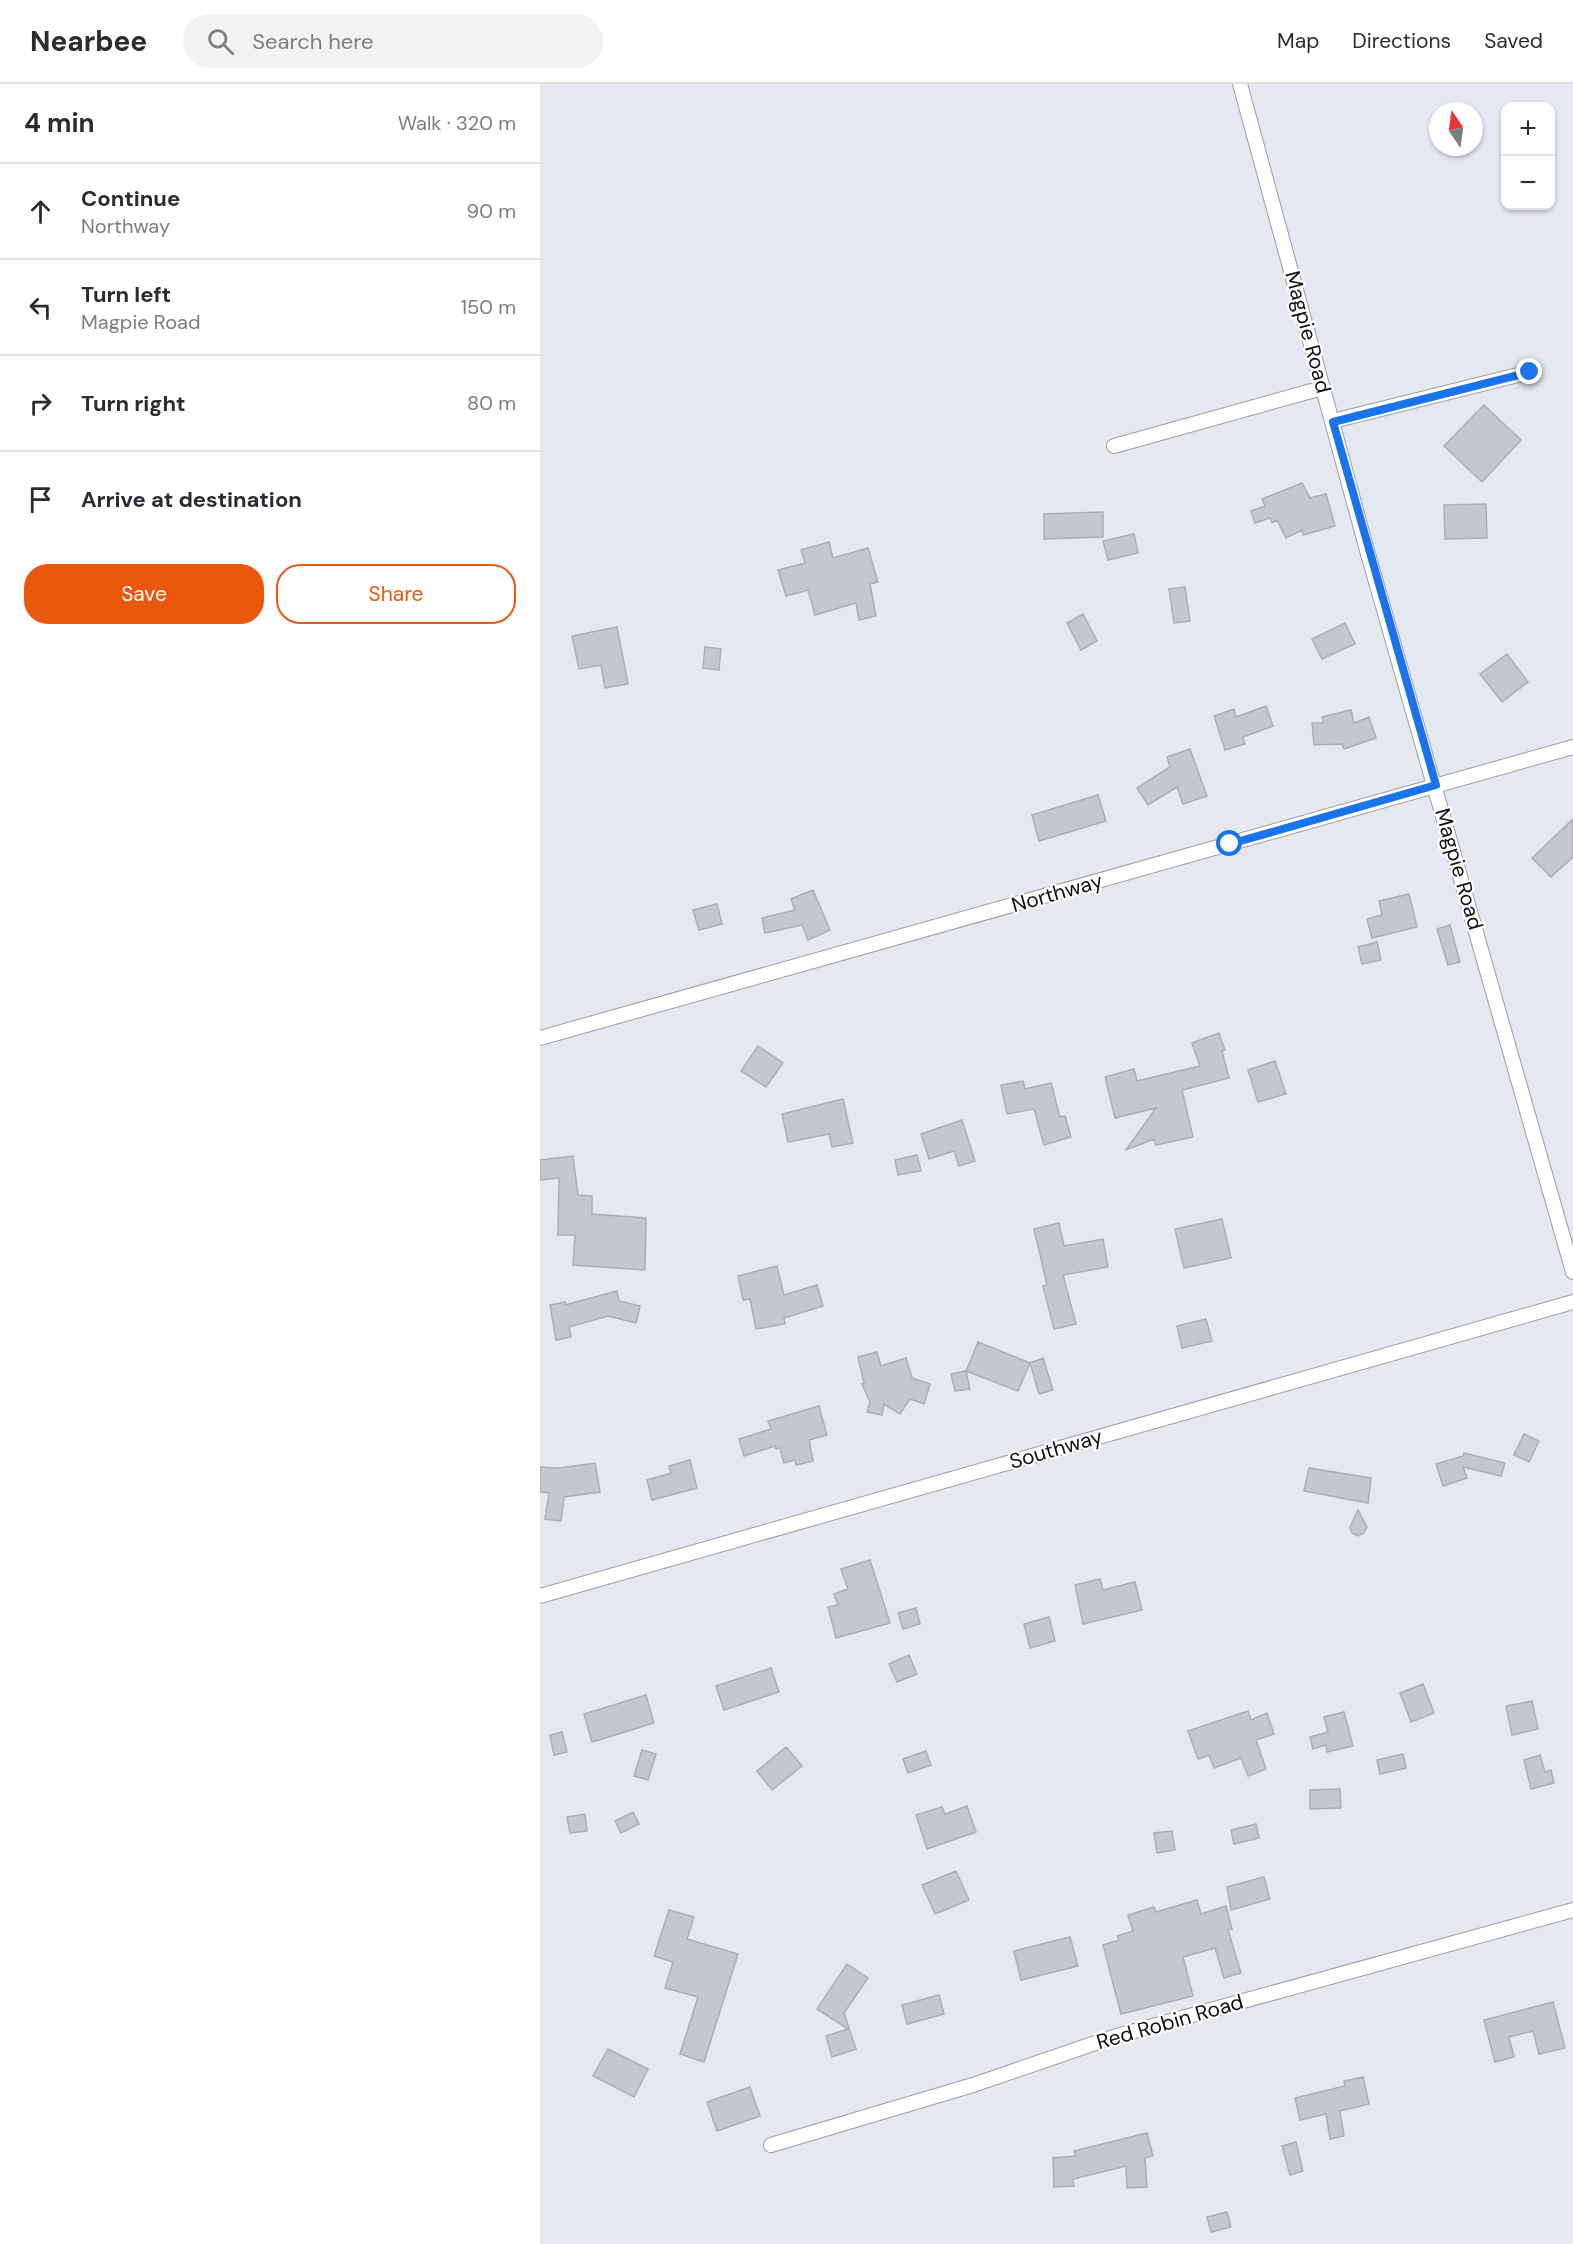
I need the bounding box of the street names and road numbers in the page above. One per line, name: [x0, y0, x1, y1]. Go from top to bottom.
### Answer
street label: Magpie Road: [1278, 268, 1338, 396]
street label: Magpie Road: [1428, 805, 1490, 933]
street label: Northway: [1008, 867, 1106, 919]
street label: Southway: [1006, 1422, 1106, 1476]
street label: Red Robin Road: [1093, 1988, 1247, 2056]

